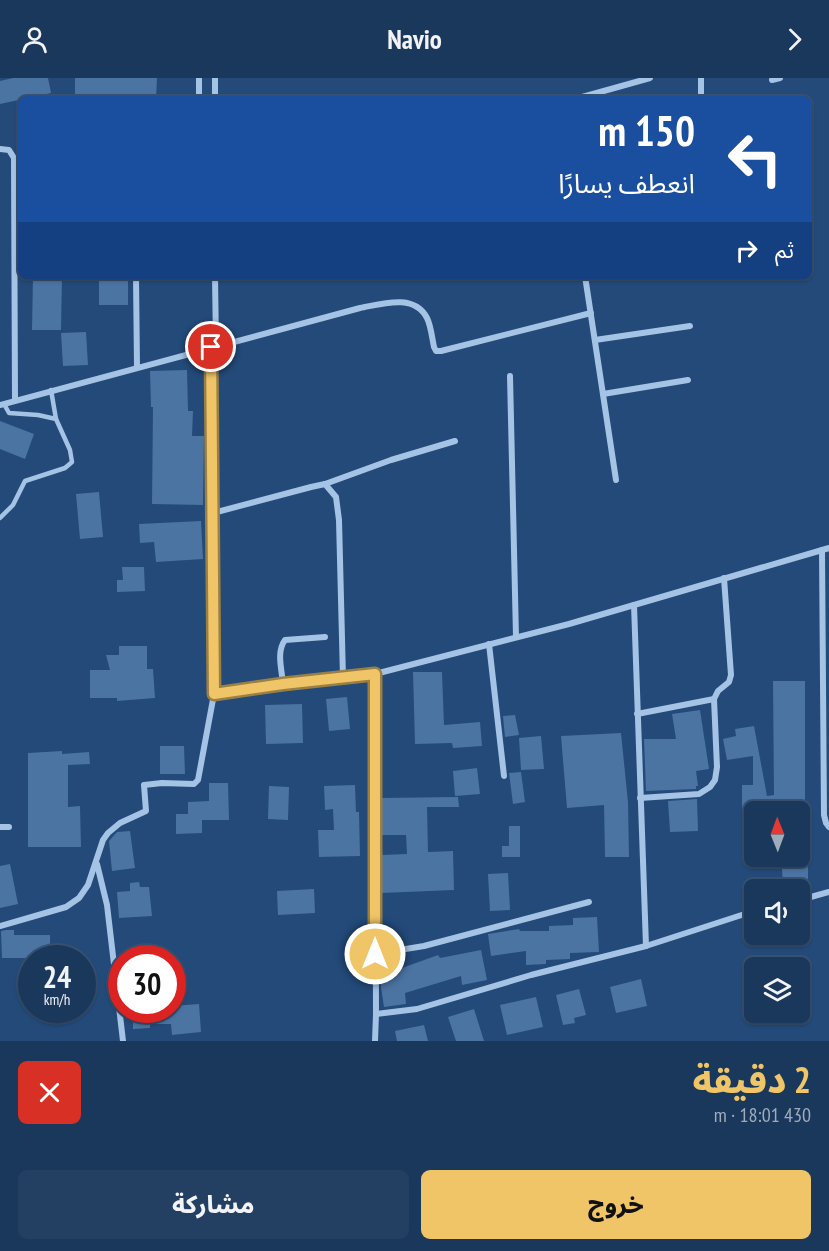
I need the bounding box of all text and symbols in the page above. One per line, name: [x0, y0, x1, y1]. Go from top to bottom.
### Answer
text: Navio: [387, 22, 442, 56]
icon: person: [18, 23, 51, 56]
icon: forward: [778, 23, 811, 56]
text: 150 m: [598, 103, 695, 158]
icon: left: [716, 120, 794, 198]
text: انعطف يسارًا: [558, 166, 695, 200]
icon: right: [730, 234, 763, 267]
text: ثم: [775, 236, 794, 264]
pin: [185, 321, 236, 372]
icon: arrive: [194, 330, 227, 363]
north arrow: [744, 801, 810, 867]
map controls: [744, 801, 810, 1023]
button: sound: [744, 879, 810, 945]
position arrow: [343, 922, 407, 986]
speed limit sign: 30: [108, 945, 186, 1023]
text: 24: [43, 957, 71, 996]
button: layers: [744, 957, 810, 1023]
text: km/h: [44, 990, 70, 1009]
text: 2 دقيقة: [692, 1056, 811, 1103]
button: close: [18, 1061, 81, 1124]
text: 430 m · 18:01: [714, 1102, 811, 1128]
button: مشاركة: [18, 1170, 409, 1239]
button: خروج: [421, 1170, 811, 1239]

